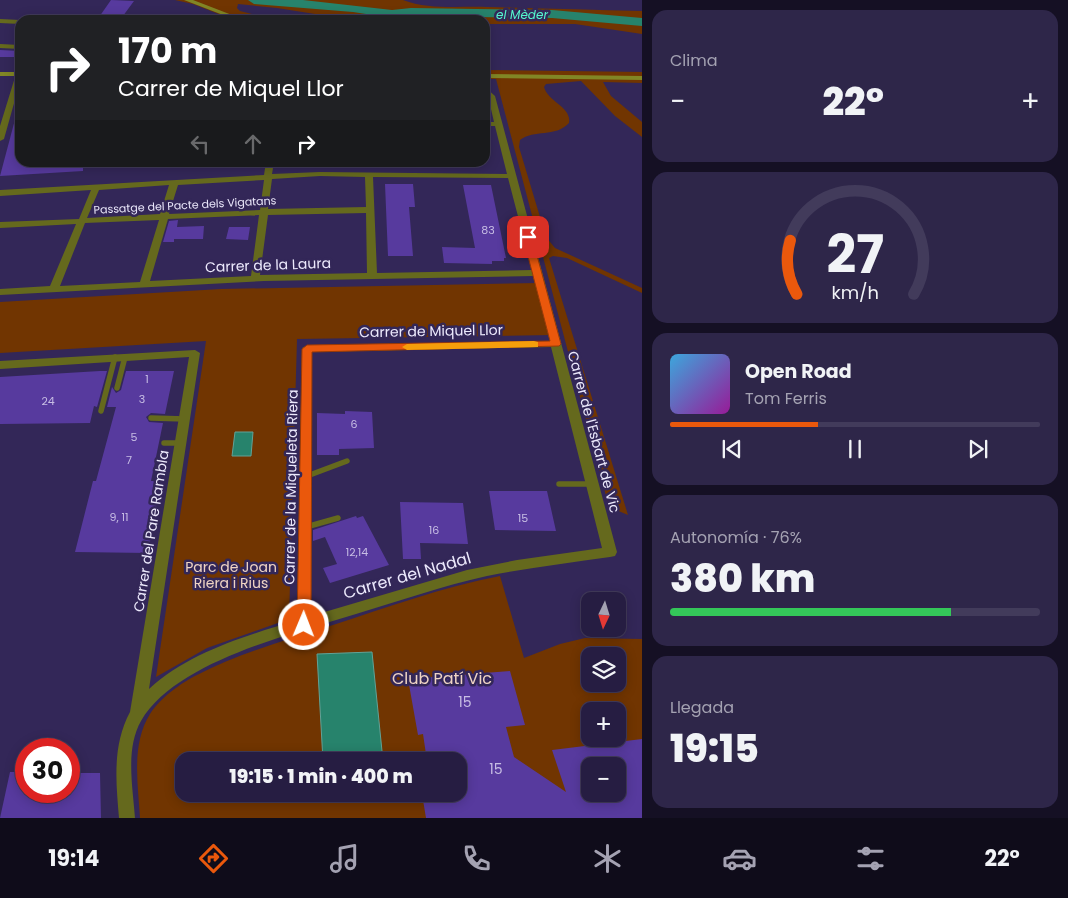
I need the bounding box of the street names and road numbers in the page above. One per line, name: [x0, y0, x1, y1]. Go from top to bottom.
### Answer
street label: Passatge del Pacte dels Vigatans: [93, 192, 277, 218]
street label: Carrer de la Laura: [205, 253, 331, 277]
street label: Carrer de Miquel Llor: [359, 320, 503, 342]
street label: Carrer de l'Esbart de Vic: [563, 349, 625, 515]
street label: Carrer de la Miqueleta Riera: [279, 389, 303, 585]
street label: Carrer del Pare Rambla: [128, 449, 174, 613]
street label: Carrer del Nadal: [341, 546, 474, 605]

